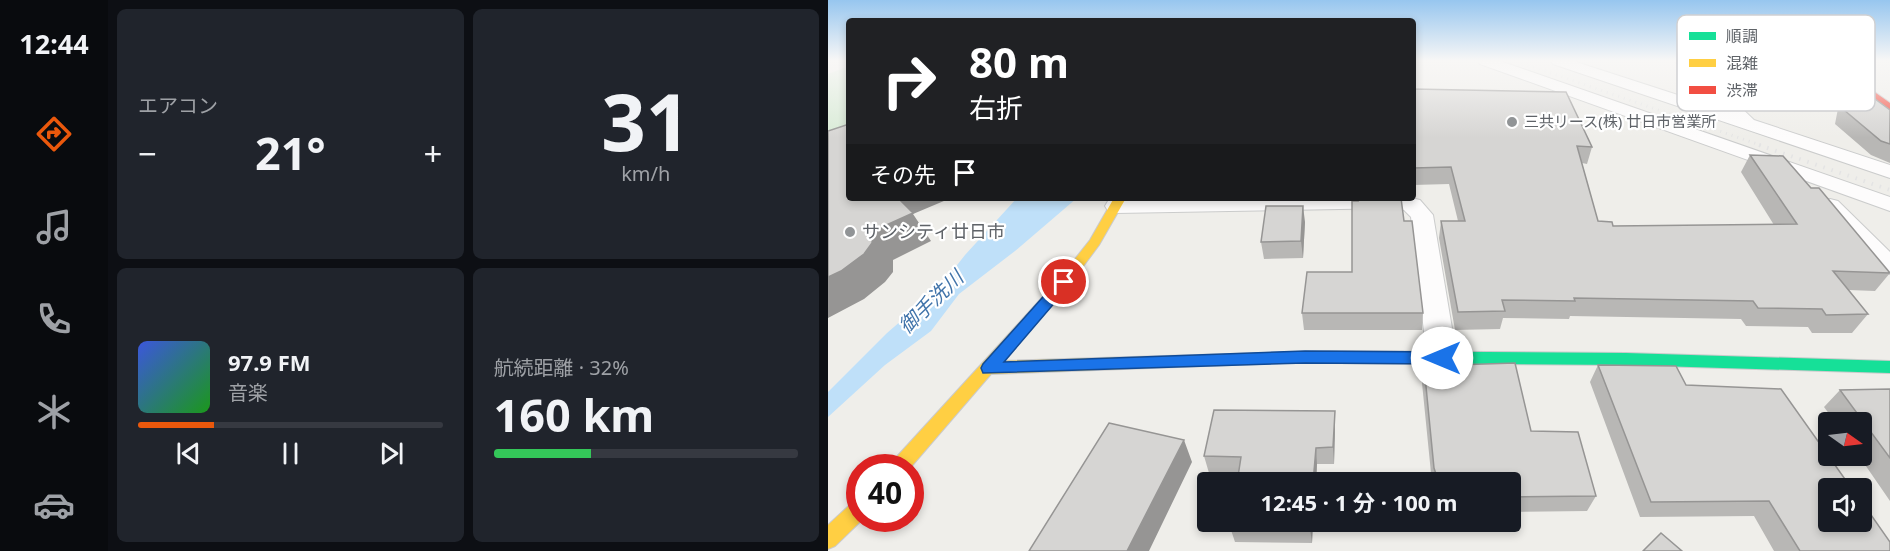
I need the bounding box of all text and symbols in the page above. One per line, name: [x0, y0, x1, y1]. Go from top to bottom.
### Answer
legend: [1677, 15, 1875, 111]
text: 12:44: [19, 25, 89, 62]
text: 順調: [1726, 25, 1758, 47]
text: 80 m: [969, 33, 1069, 90]
icon: right: [870, 42, 948, 120]
text: 混雑: [1726, 52, 1758, 74]
text: 31: [601, 68, 690, 174]
text: 渋滞: [1726, 79, 1758, 101]
text: 右折: [969, 89, 1023, 126]
text: エアコン: [138, 92, 218, 119]
place label: 三共リース(株) 廿日市営業所: [1524, 111, 1716, 131]
icon: directions: [33, 113, 75, 155]
marker: 三共リース(株) 廿日市営業所: [1505, 115, 1519, 129]
text: 21°: [255, 122, 326, 183]
text: −: [138, 131, 157, 176]
text: +: [424, 131, 443, 176]
icon: arrive: [948, 156, 981, 189]
text: その先: [870, 159, 936, 189]
text: km/h: [621, 160, 670, 187]
icon: music: [33, 206, 75, 248]
place label: サンシティ廿日市: [862, 219, 1005, 243]
marker: サンシティ廿日市: [843, 225, 857, 239]
pin: [1038, 256, 1089, 307]
water label: 御手洗川: [893, 263, 970, 339]
icon: arrive: [1047, 265, 1080, 298]
icon: phone: [33, 298, 75, 340]
position arrow: [1410, 326, 1474, 390]
text: 97.9 FM: [228, 347, 310, 377]
text: 航続距離 · 32%: [494, 354, 629, 381]
text: 音楽: [228, 379, 268, 406]
text: 160 km: [494, 384, 654, 445]
icon: climate: [33, 391, 75, 433]
north arrow: [1818, 412, 1872, 466]
map controls: [1818, 412, 1872, 532]
icon: previous: [172, 437, 205, 470]
icon: pause: [274, 437, 307, 470]
icon: next: [375, 437, 408, 470]
speed limit sign: 40: [846, 454, 924, 532]
button: sound: [1818, 478, 1872, 532]
icon: car: [33, 484, 75, 526]
text: 12:45 · 1 分 · 100 m: [1261, 487, 1458, 517]

